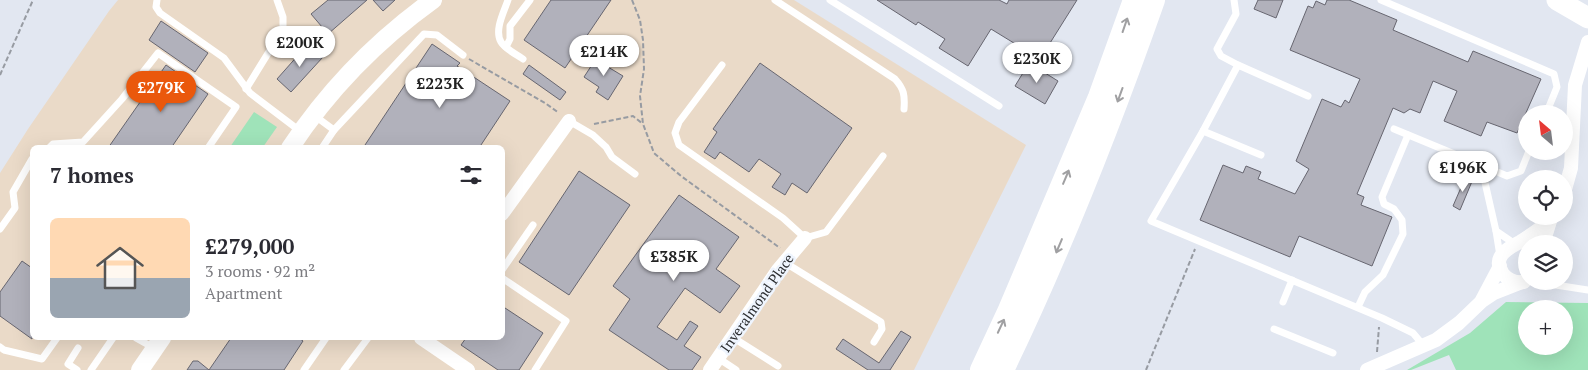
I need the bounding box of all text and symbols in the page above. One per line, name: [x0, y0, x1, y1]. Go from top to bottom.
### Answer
one-way arrow: [1121, 18, 1130, 34]
pin: £200K: [265, 26, 335, 68]
text: £200K: [276, 31, 324, 53]
pin: £214K: [569, 34, 639, 77]
text: £214K: [580, 40, 628, 62]
pin: £230K: [1002, 42, 1072, 84]
text: £230K: [1013, 47, 1061, 69]
pin: £223K: [405, 66, 475, 109]
pin: £279K: [126, 70, 196, 113]
text: £223K: [416, 72, 464, 94]
text: £279K: [137, 76, 185, 98]
one-way arrow: [1115, 87, 1125, 103]
north arrow: [1518, 105, 1572, 160]
map controls: [1518, 105, 1573, 355]
pin: £196K: [1428, 150, 1498, 193]
text: £196K: [1439, 156, 1487, 178]
text: 7 homes: [50, 161, 134, 189]
icon: filters: [457, 161, 485, 189]
one-way arrow: [1061, 170, 1071, 185]
button: locate: [1518, 170, 1573, 225]
text: £279,000: [205, 232, 294, 260]
button: layers: [1518, 235, 1573, 290]
icon: home: [90, 238, 150, 298]
one-way arrow: [1053, 238, 1063, 253]
pin: £385K: [639, 240, 709, 282]
text: £385K: [650, 245, 698, 267]
street label: Inveralmond Place: [716, 250, 798, 356]
text: 3 rooms · 92 m²: [205, 260, 315, 282]
text: Apartment: [205, 282, 282, 304]
button: +: [1518, 300, 1573, 355]
one-way arrow: [997, 319, 1007, 334]

